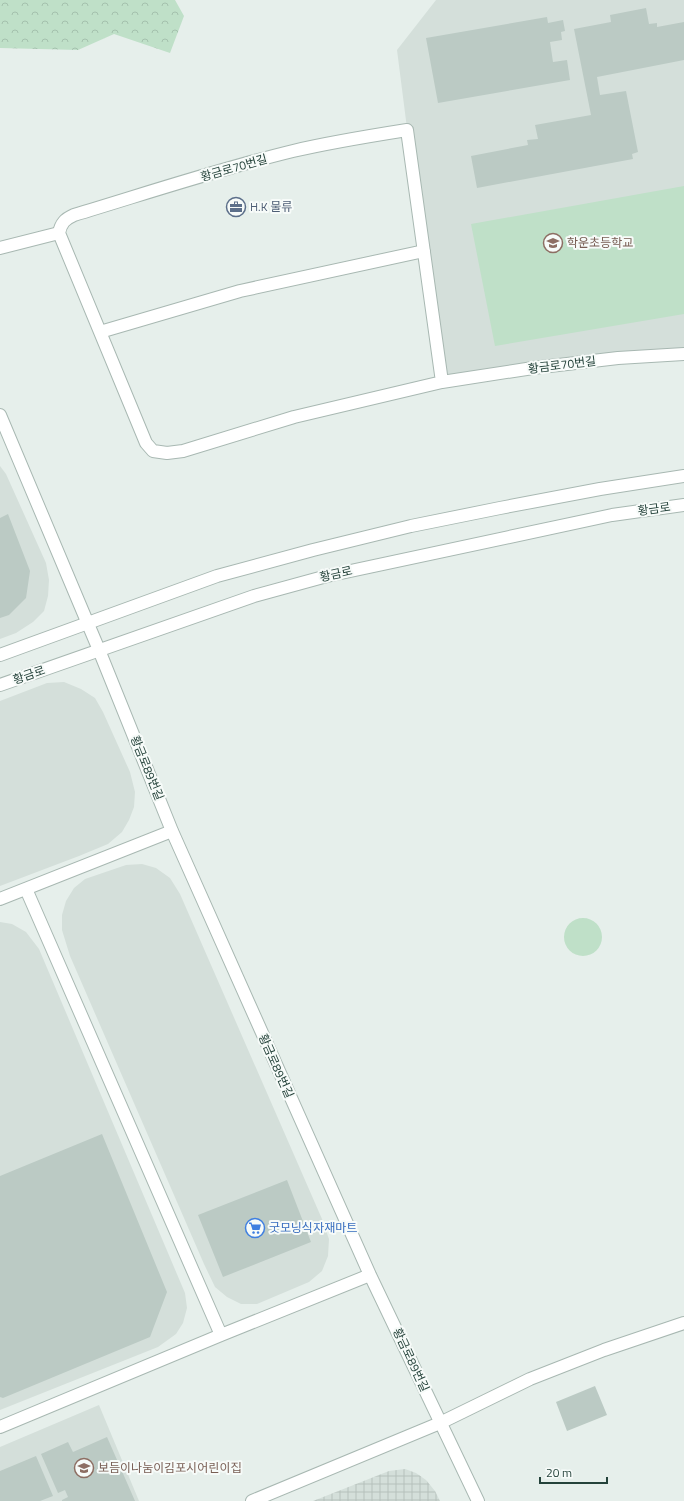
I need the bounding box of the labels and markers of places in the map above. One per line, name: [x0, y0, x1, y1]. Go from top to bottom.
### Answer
office icon: H.K 물류: [225, 196, 247, 218]
place label: H.K 물류: [250, 197, 292, 216]
school or university icon: 학운초등학교: [542, 232, 564, 254]
place label: 학운초등학교: [567, 233, 633, 252]
supermarket icon: 굿모닝식자재마트: [244, 1217, 266, 1239]
place label: 굿모닝식자재마트: [269, 1218, 357, 1237]
school or university icon: 보듬이나눔이김포시어린이집: [73, 1457, 95, 1479]
place label: 보듬이나눔이김포시어린이집: [98, 1458, 242, 1477]

